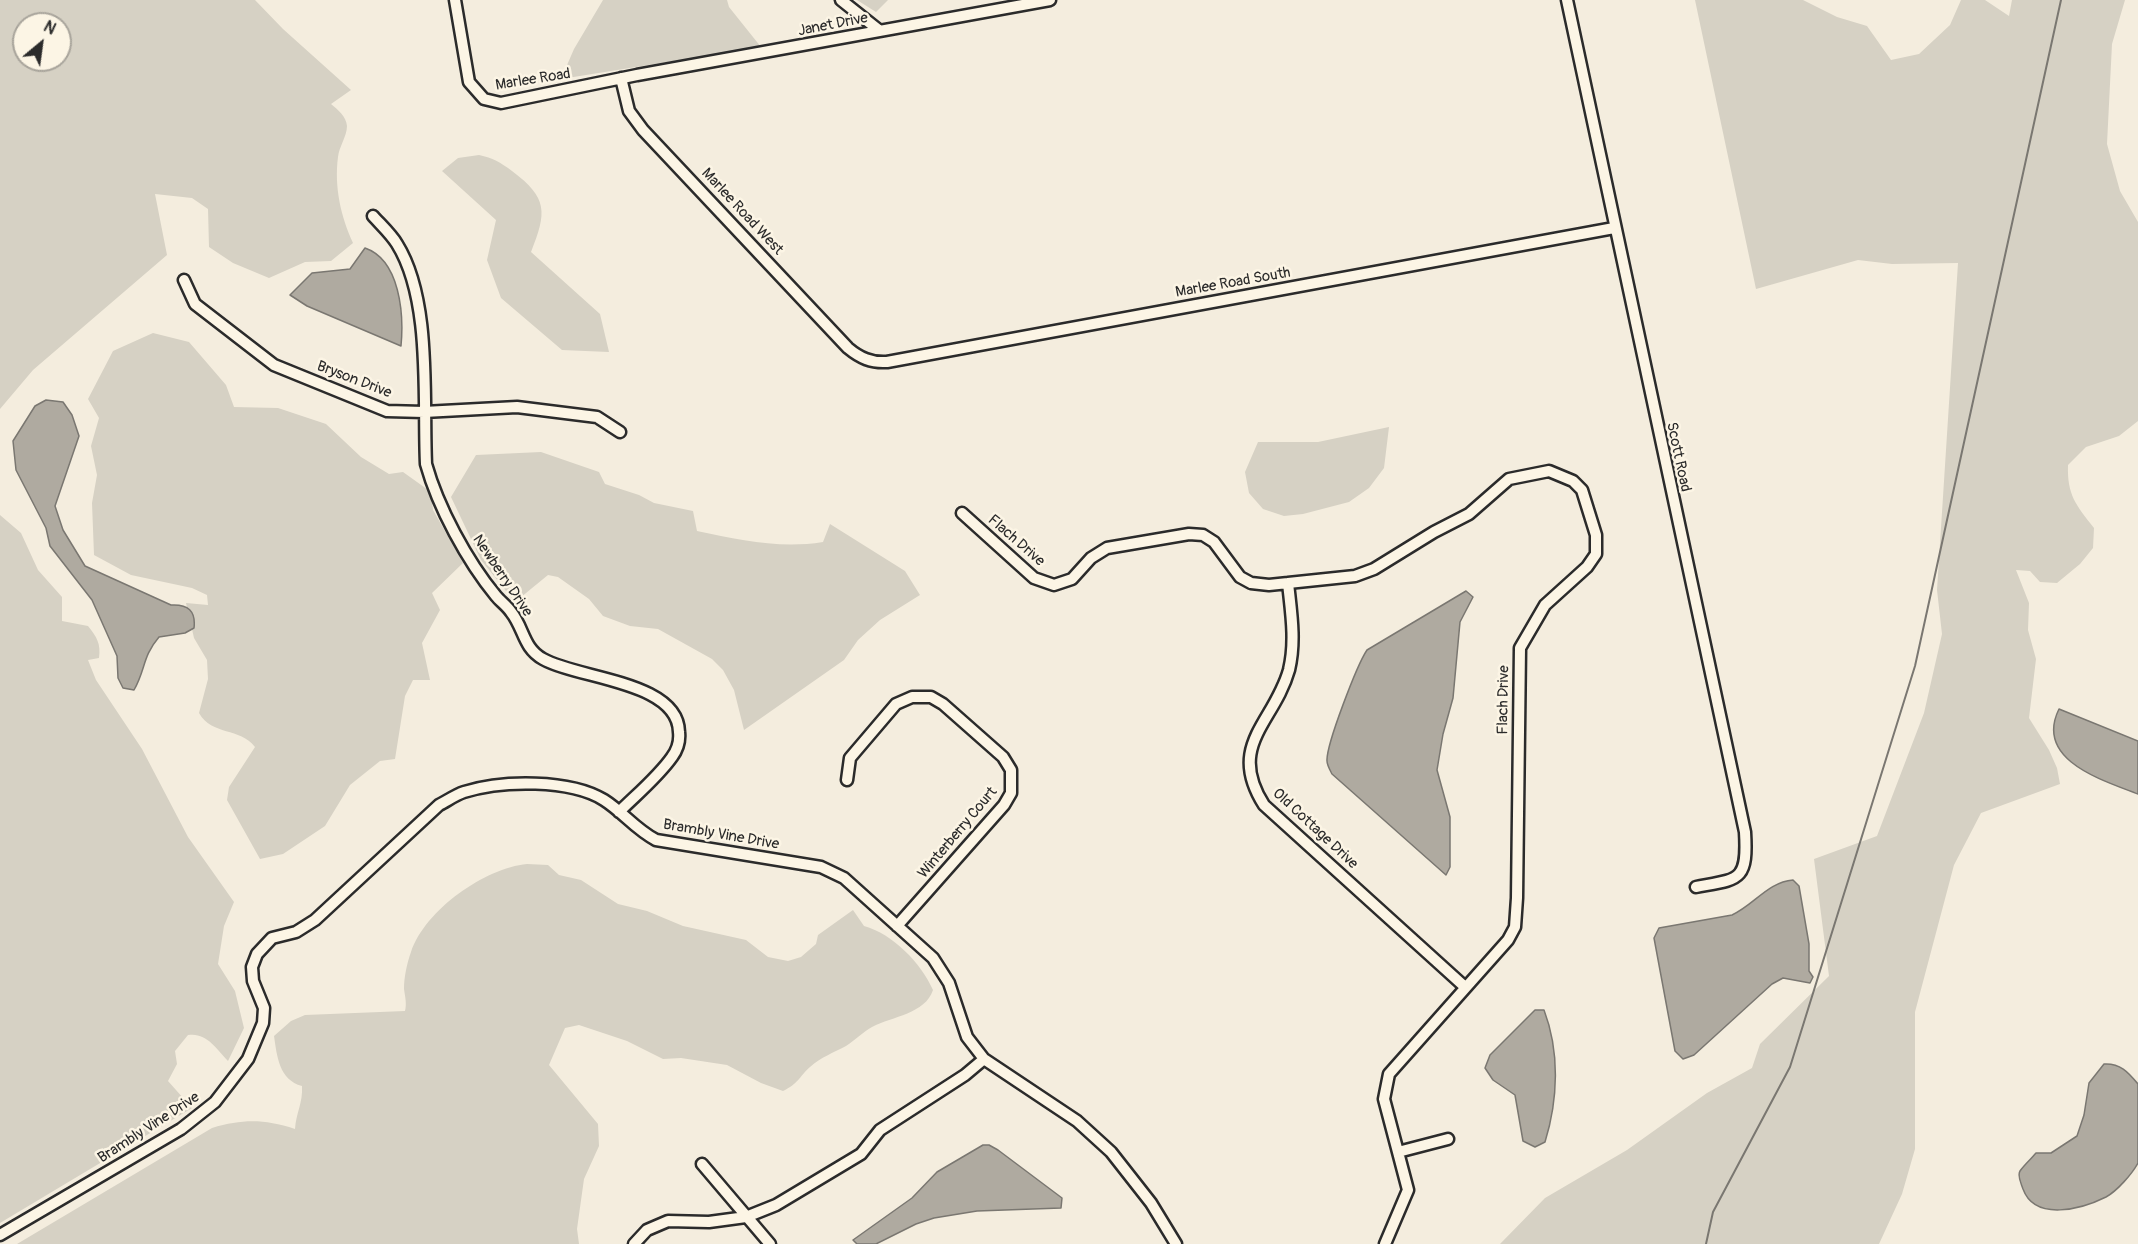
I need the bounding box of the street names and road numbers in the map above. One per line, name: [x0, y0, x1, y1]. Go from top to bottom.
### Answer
street label: Janet Drive: [796, 9, 870, 41]
street label: Marlee Road: [494, 65, 572, 95]
street label: Marlee Road West: [697, 165, 787, 259]
street label: Marlee Road South: [1174, 264, 1292, 302]
street label: Bryson Drive: [314, 358, 394, 402]
street label: Scott Road: [1662, 420, 1694, 494]
street label: Flach Drive: [984, 511, 1048, 571]
street label: Newberry Drive: [468, 532, 536, 620]
street label: Flach Drive: [1494, 665, 1514, 735]
street label: Winterberry Court: [915, 784, 1001, 882]
street label: Old Cottage Drive: [1269, 785, 1361, 873]
street label: Brambly Vine Drive: [662, 816, 780, 854]
street label: Brambly Vine Drive: [95, 1088, 203, 1168]

